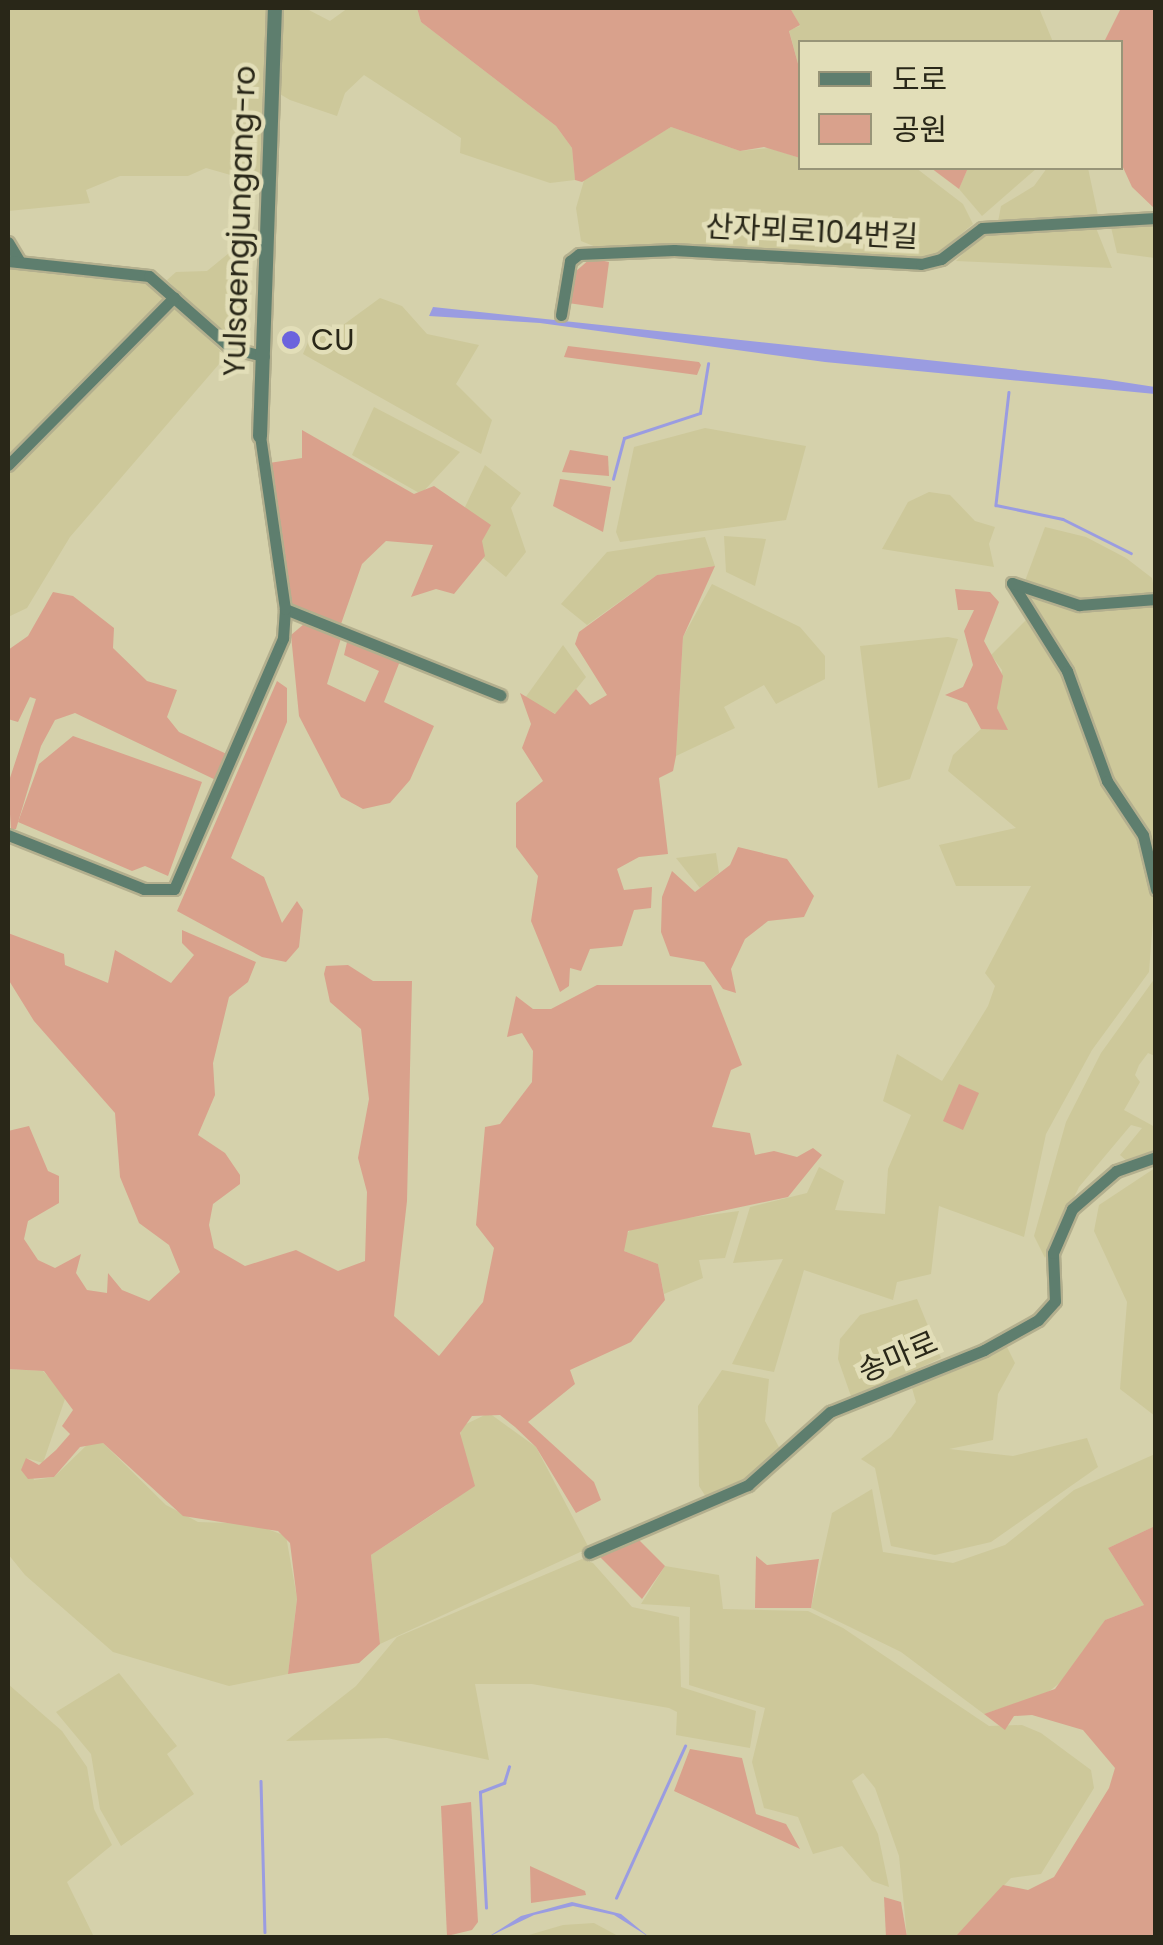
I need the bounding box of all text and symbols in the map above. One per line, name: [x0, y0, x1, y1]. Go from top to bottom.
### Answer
legend: [798, 40, 1123, 170]
text: 도로: [892, 58, 947, 101]
street label: Yulsaengjungang-ro: [217, 65, 263, 377]
text: 공원: [892, 108, 947, 151]
street label: 산자뫼로104번길: [705, 208, 919, 256]
place label: CU: [311, 322, 354, 358]
marker: CU: [280, 329, 302, 351]
street label: 송마로: [853, 1324, 943, 1390]

